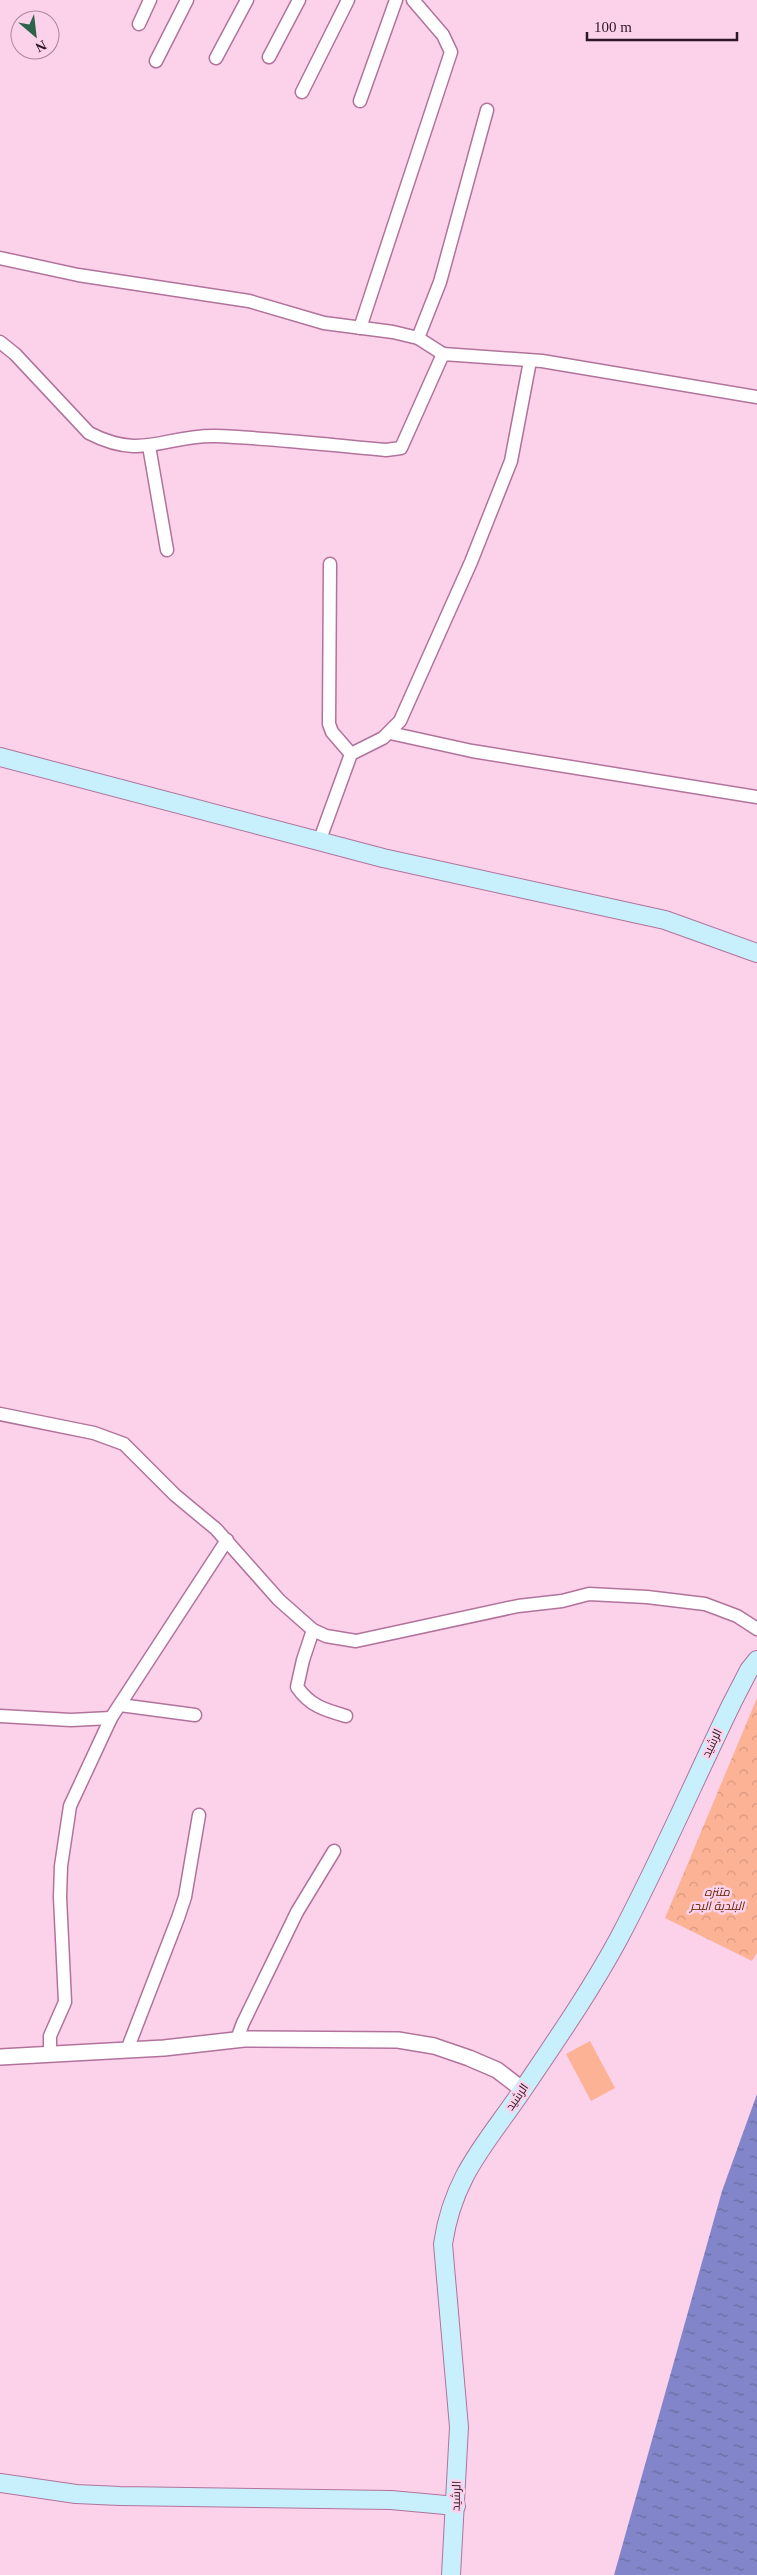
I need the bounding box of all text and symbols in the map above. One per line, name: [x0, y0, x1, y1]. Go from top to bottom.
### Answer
north arrow: [10, 10, 60, 60]
scale bar: [587, 10, 737, 42]
text: 100 m: [594, 19, 632, 35]
text: N: [33, 37, 49, 55]
street label: الرشيد: [699, 1726, 725, 1760]
park label: متنزه البلدية البحر: [688, 1885, 746, 1913]
street label: الرشيد: [503, 2081, 531, 2113]
street label: الرشيد: [448, 2481, 464, 2511]

